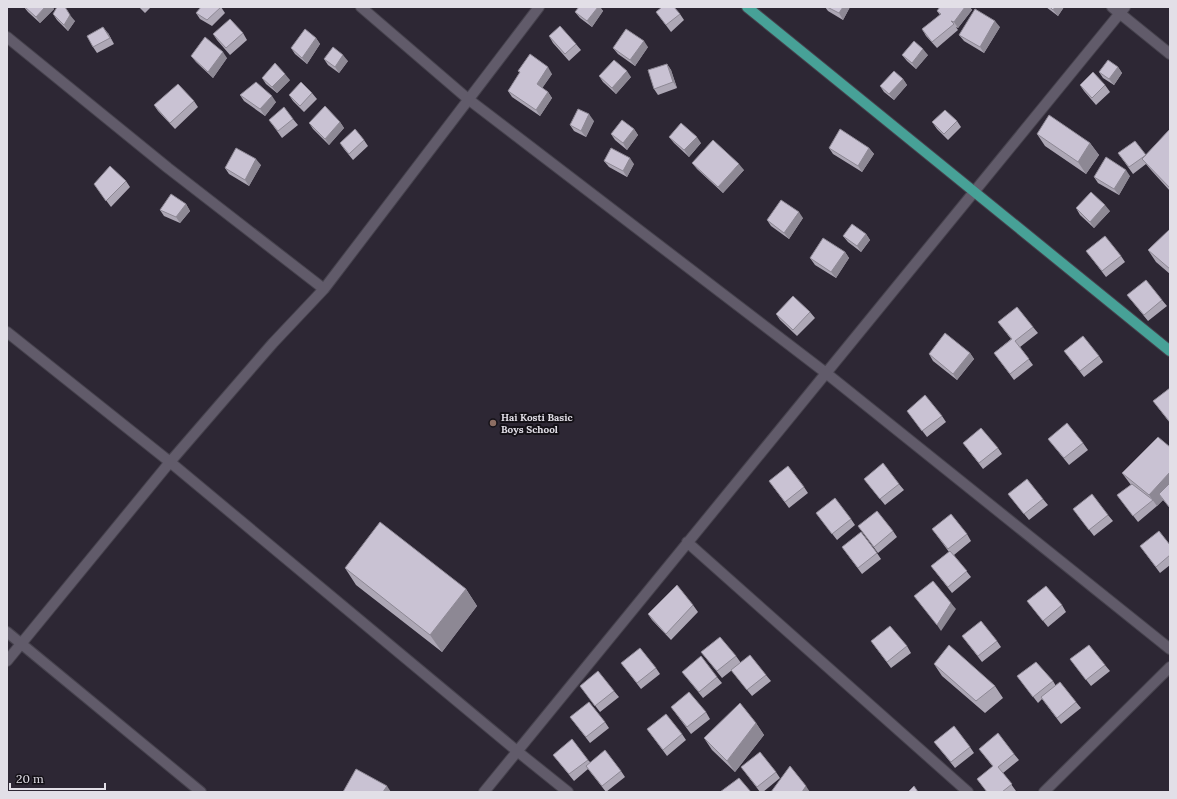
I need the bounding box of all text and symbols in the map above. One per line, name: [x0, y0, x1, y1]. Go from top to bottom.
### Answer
place label: Hai Kosti Basic Boys School: [501, 411, 573, 436]
marker: Hai Kosti Basic Boys School: [488, 418, 498, 428]
scale bar: [10, 765, 105, 791]
text: 20 m: [16, 771, 44, 786]

